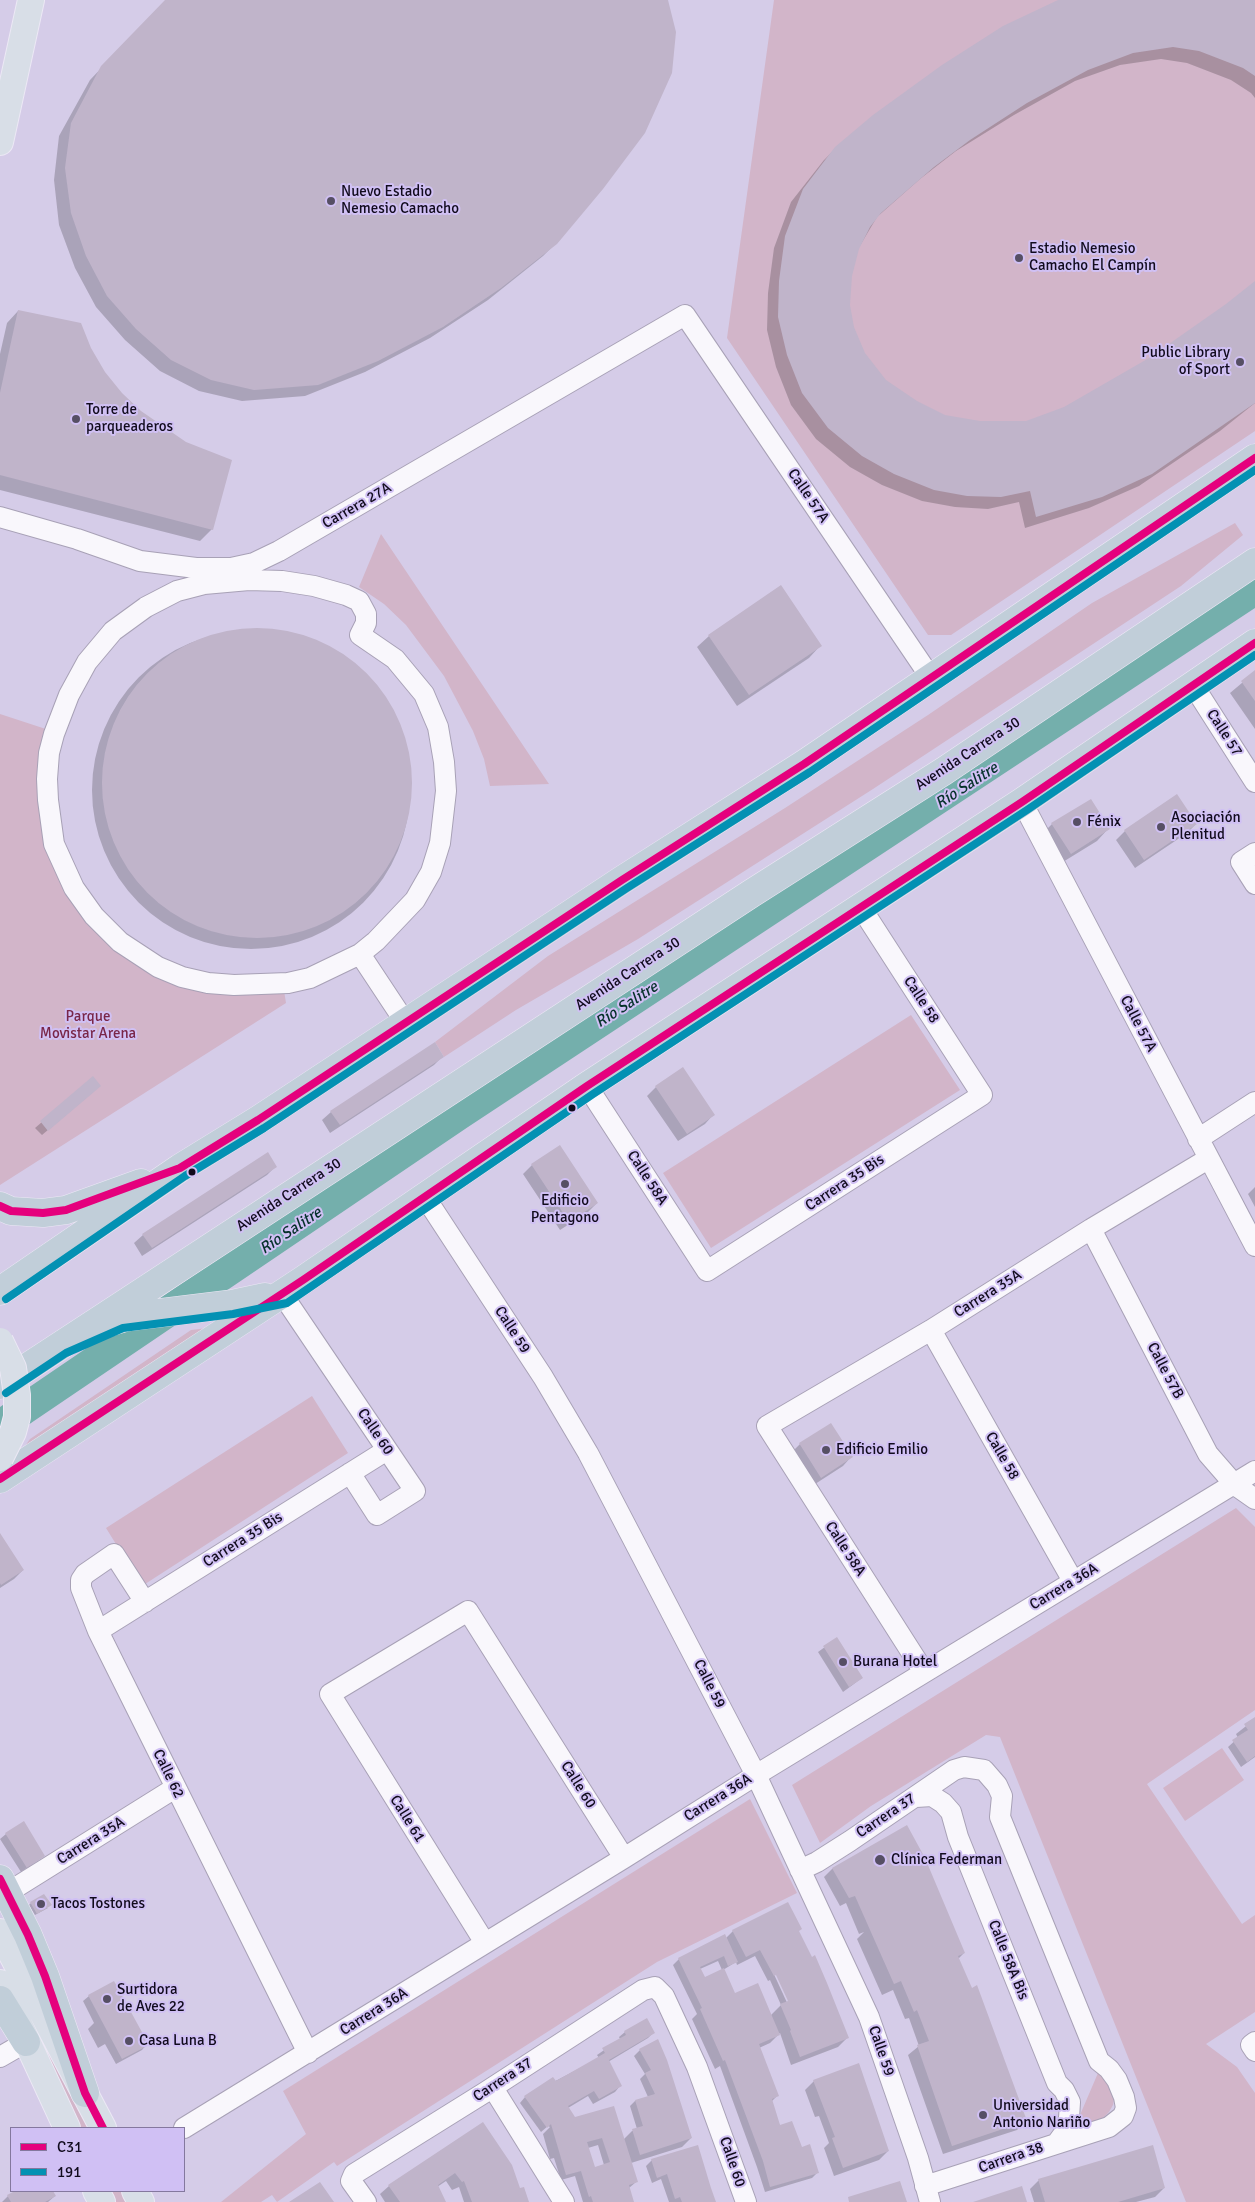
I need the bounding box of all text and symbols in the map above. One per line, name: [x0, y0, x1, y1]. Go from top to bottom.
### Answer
place label: Nuevo Estadio Nemesio Camacho: [341, 183, 459, 218]
marker: Nuevo Estadio Nemesio Camacho: [325, 195, 337, 207]
place label: Estadio Nemesio Camacho El Campín: [1029, 240, 1156, 275]
marker: Estadio Nemesio Camacho El Campín: [1013, 252, 1025, 264]
place label: Public Library of Sport: [1141, 344, 1230, 379]
marker: Public Library of Sport: [1234, 356, 1246, 368]
place label: Torre de parqueaderos: [86, 401, 173, 436]
marker: Torre de parqueaderos: [70, 413, 82, 425]
street label: Calle 57A: [783, 466, 833, 526]
street label: Carrera 27A: [319, 479, 395, 533]
street label: Calle 57: [1202, 706, 1246, 760]
street label: Avenida Carrera 30: [912, 713, 1024, 795]
water label: Río Salitre: [932, 759, 1002, 813]
place label: Asociación Plenitud: [1171, 809, 1241, 844]
place label: Fénix: [1087, 813, 1121, 831]
marker: Fénix: [1071, 816, 1083, 828]
marker: Asociación Plenitud: [1155, 821, 1167, 833]
street label: Avenida Carrera 30: [572, 933, 684, 1015]
street label: Calle 58: [899, 973, 943, 1027]
water label: Río Salitre: [592, 978, 662, 1032]
street label: Calle 57A: [1116, 993, 1160, 1055]
park label: Parque Movistar Arena: [40, 1008, 136, 1043]
unlabelled marker: [567, 1103, 577, 1113]
street label: Calle 58A: [623, 1147, 671, 1209]
street label: Carrera 35 Bis: [802, 1151, 888, 1215]
street label: Avenida Carrera 30: [233, 1154, 345, 1236]
unlabelled marker: [187, 1167, 197, 1177]
marker: Edificio Pentagono: [559, 1178, 571, 1190]
place label: Edificio Pentagono: [531, 1192, 599, 1227]
water label: Río Salitre: [256, 1203, 326, 1259]
street label: Carrera 35A: [951, 1266, 1025, 1322]
street label: Calle 59: [490, 1303, 534, 1357]
street label: Calle 57B: [1143, 1340, 1187, 1402]
street label: Calle 60: [353, 1405, 397, 1459]
street label: Calle 58: [981, 1429, 1023, 1483]
place label: Edificio Emilio: [836, 1441, 928, 1459]
marker: Edificio Emilio: [820, 1444, 832, 1456]
street label: Carrera 35 Bis: [200, 1508, 286, 1572]
street label: Calle 58A: [821, 1518, 869, 1580]
street label: Carrera 36A: [1027, 1560, 1101, 1614]
place label: Burana Hotel: [853, 1653, 937, 1671]
marker: Burana Hotel: [837, 1656, 849, 1668]
street label: Calle 59: [689, 1657, 729, 1711]
street label: Calle 62: [148, 1747, 188, 1801]
street label: Calle 60: [557, 1758, 599, 1812]
street label: Carrera 36A: [681, 1770, 755, 1826]
street label: Carrera 37: [853, 1790, 919, 1842]
street label: Calle 61: [386, 1792, 428, 1846]
street label: Carrera 35A: [54, 1813, 128, 1869]
place label: Clínica Federman: [891, 1851, 1002, 1869]
marker: Clínica Federman: [873, 1853, 887, 1867]
place label: Tacos Tostones: [51, 1895, 145, 1913]
marker: Tacos Tostones: [35, 1898, 47, 1910]
street label: Calle 58A Bis: [984, 1918, 1032, 2002]
place label: Surtidora de Aves 22: [117, 1981, 185, 2016]
street label: Carrera 36A: [337, 1984, 411, 2040]
marker: Surtidora de Aves 22: [101, 1993, 113, 2005]
street label: Calle 59: [864, 2023, 898, 2079]
place label: Casa Luna B: [139, 2032, 217, 2050]
marker: Casa Luna B: [123, 2035, 135, 2047]
street label: Carrera 37: [470, 2054, 536, 2106]
place label: Universidad Antonio Nariño: [993, 2097, 1090, 2132]
marker: Universidad Antonio Nariño: [977, 2109, 989, 2121]
legend: [10, 2127, 185, 2192]
street label: Calle 60: [715, 2134, 749, 2190]
text: C31: [57, 2138, 82, 2156]
street label: Carrera 38: [976, 2139, 1046, 2177]
text: 191: [57, 2163, 81, 2181]

